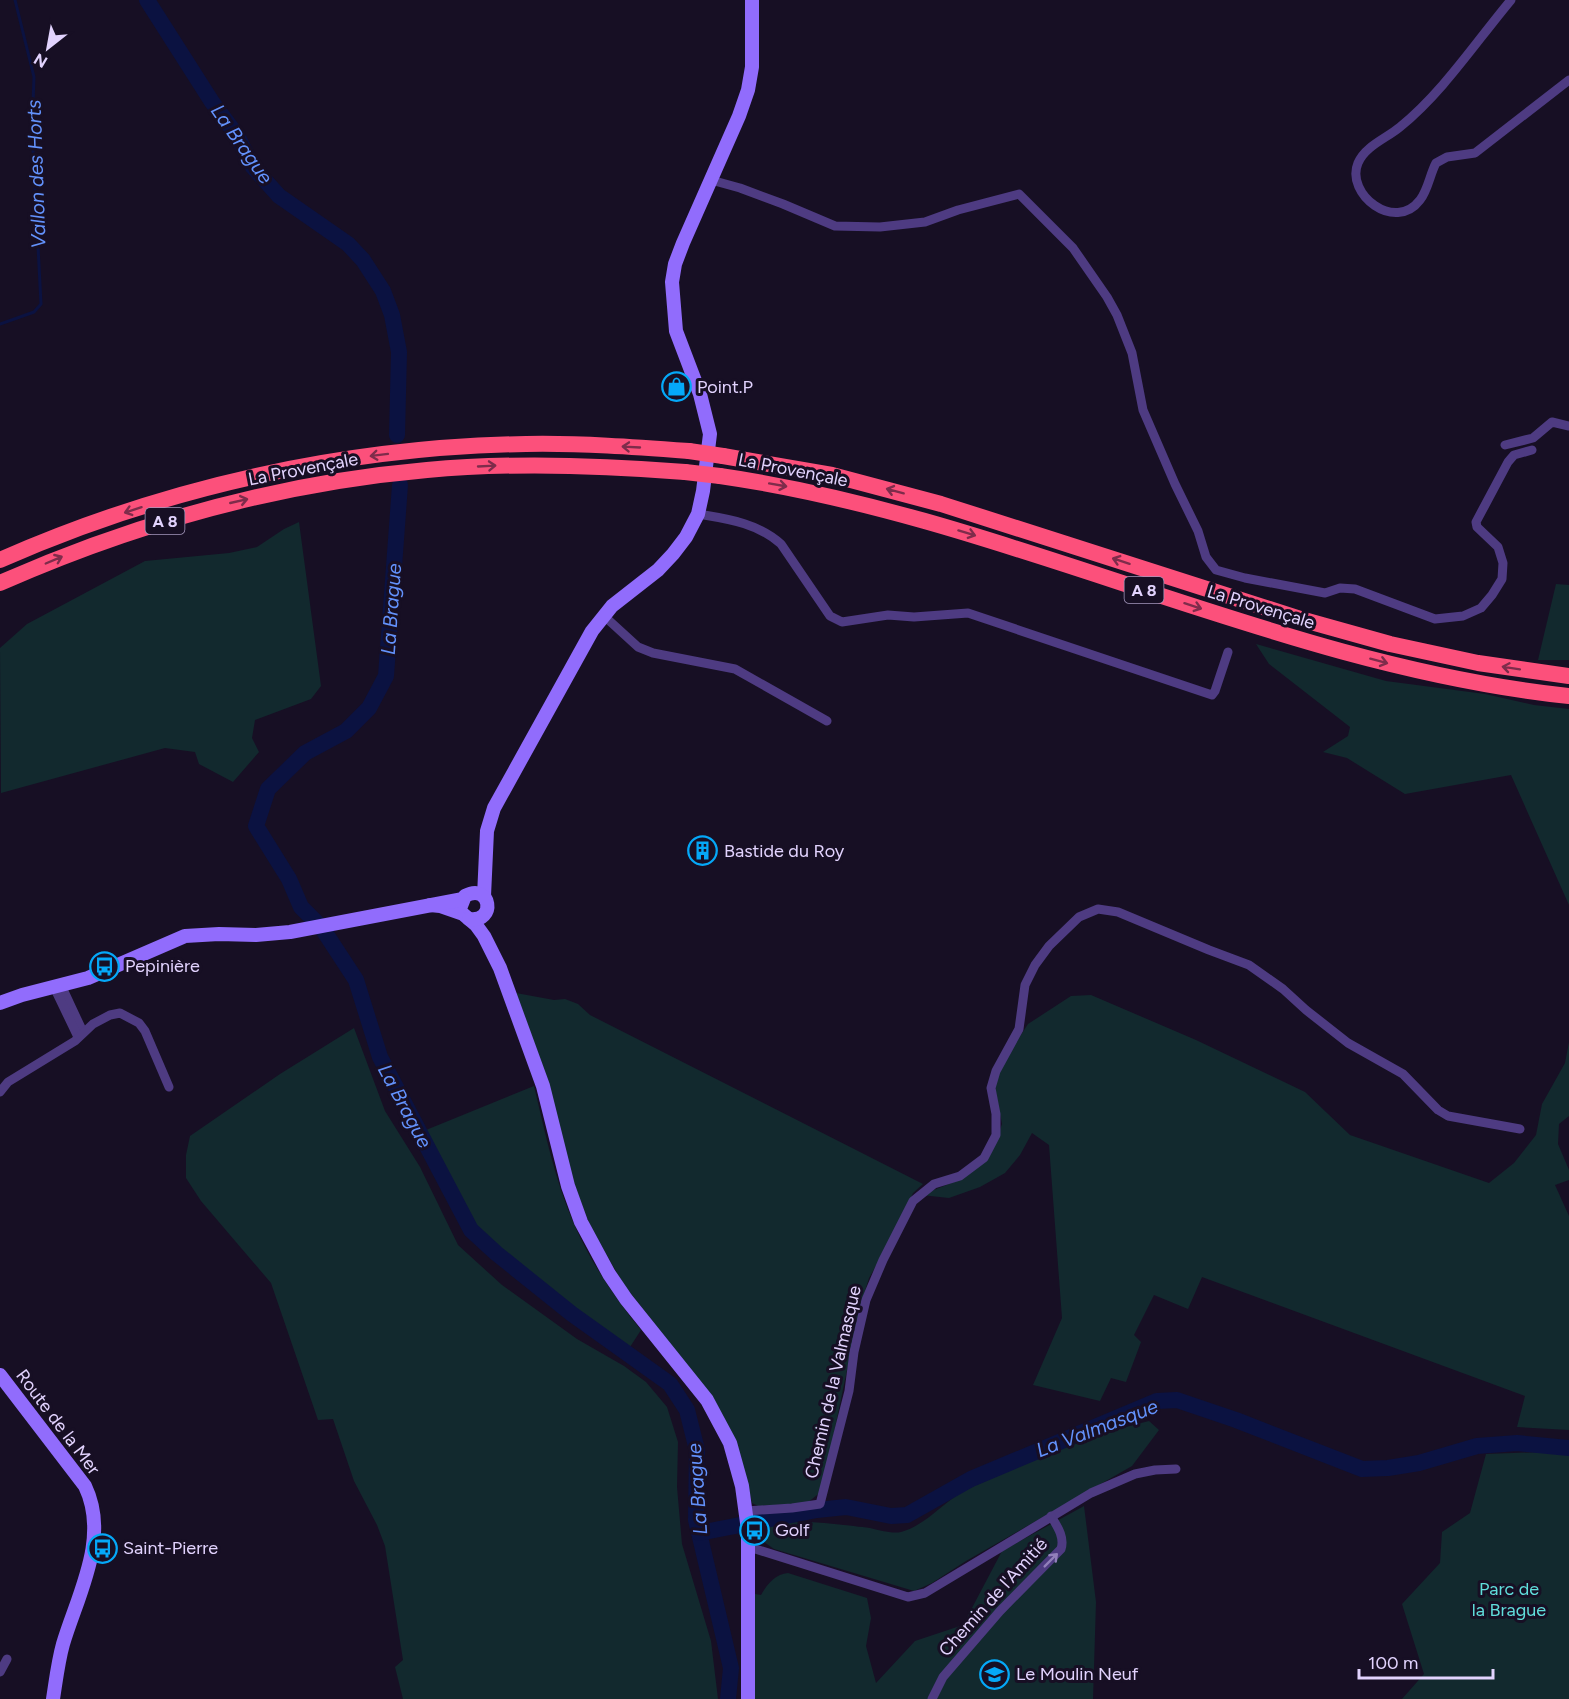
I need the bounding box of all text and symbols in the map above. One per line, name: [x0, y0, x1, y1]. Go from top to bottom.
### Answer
north arrow: [18, 18, 78, 78]
text: N: [30, 49, 51, 72]
water label: Vallon des Horts: [21, 99, 51, 249]
water label: La Brague: [206, 100, 278, 188]
shop icon: Point.P: [660, 371, 692, 403]
place label: Point.P: [697, 376, 753, 398]
one-way arrow: [622, 442, 642, 453]
street label: La Provençale: [246, 448, 360, 490]
one-way arrow: [370, 449, 389, 460]
street label: La Provençale: [736, 449, 850, 491]
one-way arrow: [477, 461, 497, 472]
one-way arrow: [768, 480, 788, 491]
one-way arrow: [886, 484, 905, 496]
one-way arrow: [229, 495, 249, 506]
one-way arrow: [124, 505, 143, 516]
road number: A 8: [146, 508, 184, 534]
one-way arrow: [957, 528, 976, 539]
one-way arrow: [44, 554, 62, 565]
one-way arrow: [1112, 555, 1131, 566]
water label: La Brague: [376, 562, 406, 656]
road number: A 8: [1124, 577, 1164, 603]
street label: La Provençale: [1205, 580, 1318, 634]
one-way arrow: [1183, 601, 1202, 612]
one-way arrow: [1370, 656, 1389, 668]
one-way arrow: [1502, 663, 1521, 674]
building icon: Bastide du Roy: [687, 835, 719, 867]
place label: Bastide du Roy: [724, 840, 845, 862]
bus stop icon: Pepinière: [88, 950, 120, 982]
place label: Pepinière: [125, 955, 200, 977]
water label: La Brague: [373, 1060, 437, 1152]
street label: Chemin de la Valmasque: [800, 1283, 866, 1481]
street label: Route de la Mer: [11, 1365, 105, 1479]
water label: La Valmasque: [1033, 1394, 1161, 1462]
water label: La Brague: [682, 1442, 712, 1536]
bus stop icon: Golf: [738, 1514, 770, 1546]
place label: Golf: [775, 1519, 810, 1541]
bus stop icon: Saint-Pierre: [86, 1532, 118, 1564]
street label: Chemin de l'Amitié: [934, 1533, 1052, 1661]
place label: Saint-Pierre: [123, 1537, 218, 1559]
one-way arrow: [1044, 1552, 1059, 1567]
park label: Parc de la Brague: [1472, 1578, 1546, 1621]
scale bar: [1359, 1642, 1492, 1680]
text: 100 m: [1368, 1652, 1418, 1674]
school or university icon: Le Moulin Neuf: [979, 1658, 1011, 1690]
place label: Le Moulin Neuf: [1016, 1663, 1139, 1685]

